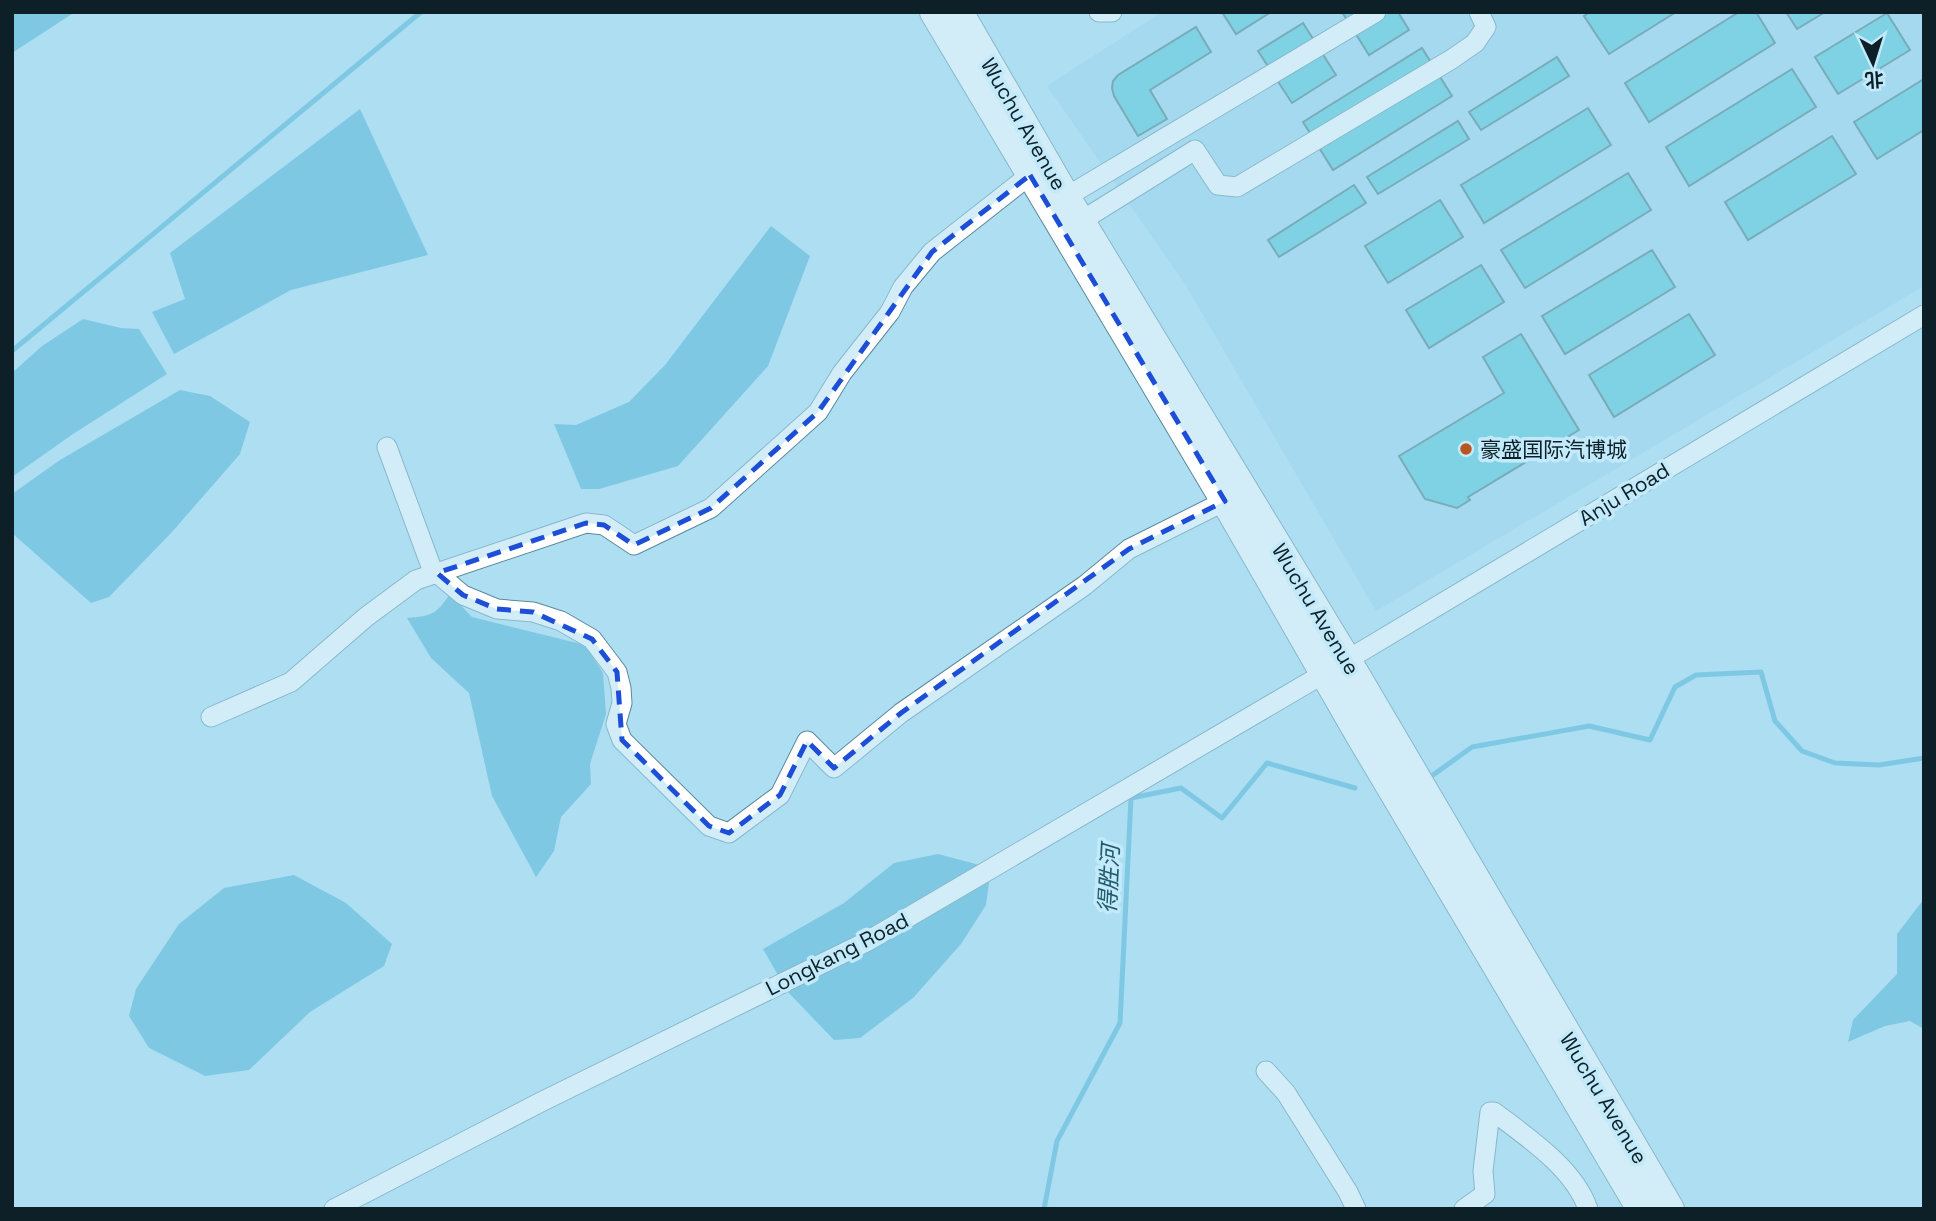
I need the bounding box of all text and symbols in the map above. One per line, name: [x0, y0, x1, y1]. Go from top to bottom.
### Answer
north arrow: [1838, 28, 1908, 98]
street label: Wuchu Avenue: [975, 53, 1073, 195]
text: 北: [1864, 66, 1885, 93]
place label: 豪盛国际汽博城: [1480, 436, 1627, 463]
marker: 豪盛国际汽博城: [1458, 441, 1474, 457]
street label: Anju Road: [1574, 456, 1674, 532]
street label: Wuchu Avenue: [1266, 538, 1366, 680]
water label: 得胜河: [1092, 840, 1126, 914]
street label: Longkang Road: [761, 906, 913, 1002]
street label: Wuchu Avenue: [1554, 1027, 1654, 1169]

